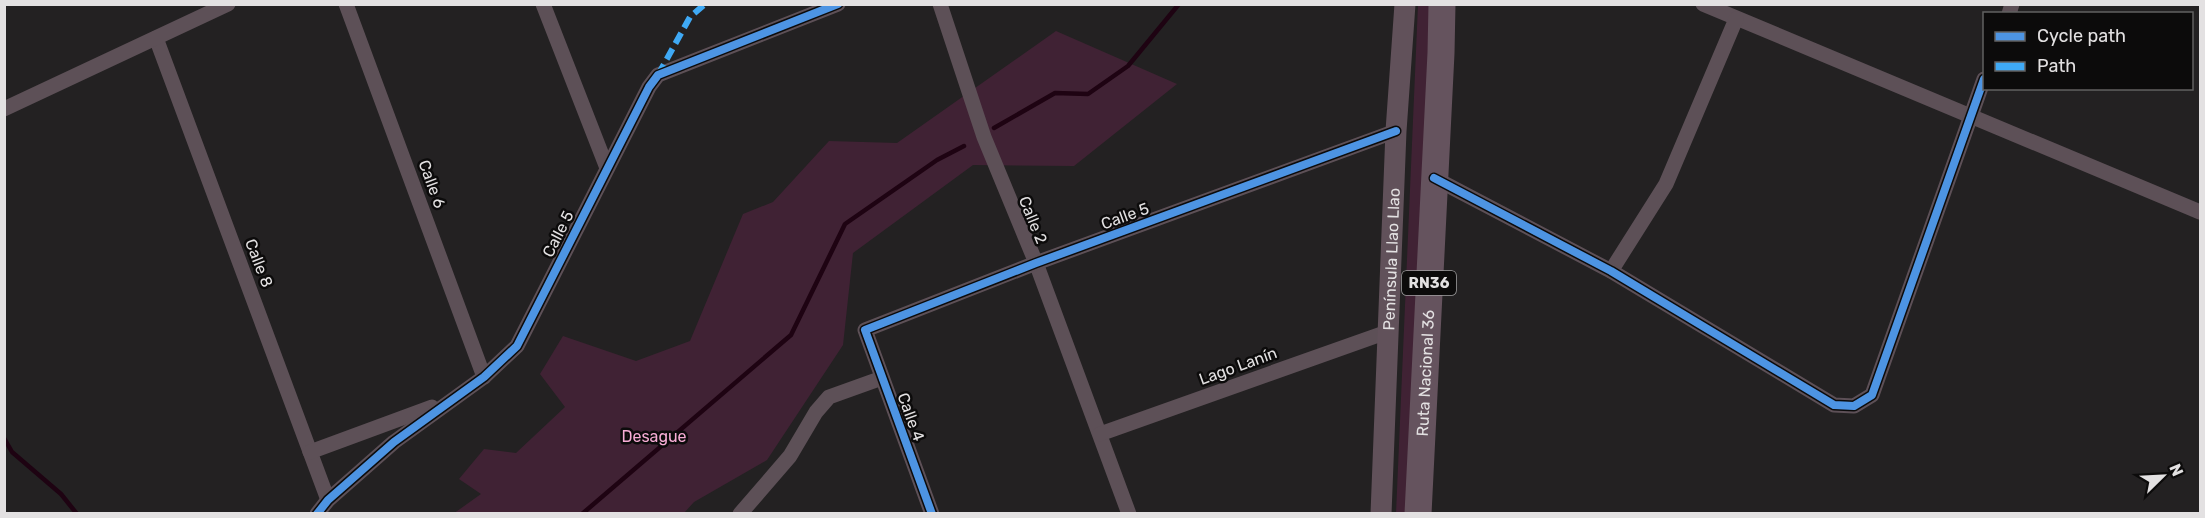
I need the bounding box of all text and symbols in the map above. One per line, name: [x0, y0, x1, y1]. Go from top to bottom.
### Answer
legend: [1983, 12, 2193, 90]
text: Cycle path: [2037, 25, 2126, 47]
text: Path: [2037, 55, 2076, 77]
street label: Calle 6: [415, 157, 450, 211]
street label: Península Llao Llao: [1379, 188, 1403, 331]
street label: Calle 2: [1015, 193, 1051, 247]
street label: Calle 5: [1098, 199, 1152, 233]
street label: Calle 5: [538, 208, 578, 260]
street label: Calle 8: [241, 236, 277, 290]
road number: RN36: [1402, 271, 1456, 295]
street label: Ruta Nacional 36: [1412, 309, 1438, 437]
street label: Lago Lanín: [1196, 343, 1280, 389]
street label: Calle 4: [894, 390, 929, 444]
park label: Desague: [621, 427, 687, 446]
north arrow: [2133, 446, 2193, 506]
text: N: [2165, 461, 2187, 479]

